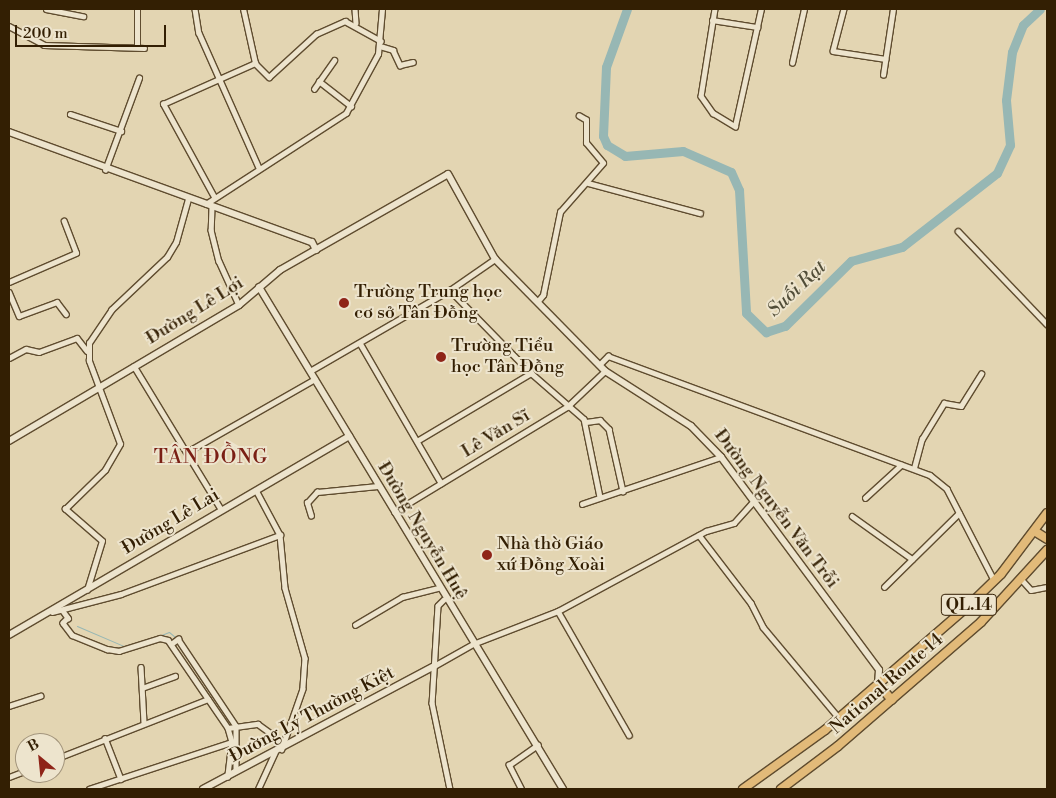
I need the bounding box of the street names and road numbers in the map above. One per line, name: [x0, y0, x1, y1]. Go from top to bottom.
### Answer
street label: Đường Lê Lợi: [142, 272, 248, 350]
street label: Lê Văn Sĩ: [458, 405, 534, 463]
street label: Đường Nguyễn Văn Trỗi: [709, 425, 843, 593]
street label: Đường Nguyễn Huệ: [372, 458, 472, 604]
street label: Đường Lê Lai: [118, 484, 224, 560]
road number: QL.14: [940, 592, 998, 618]
street label: National Route 14: [826, 629, 948, 739]
street label: Đường Lý Thường Kiệt: [226, 662, 398, 768]

